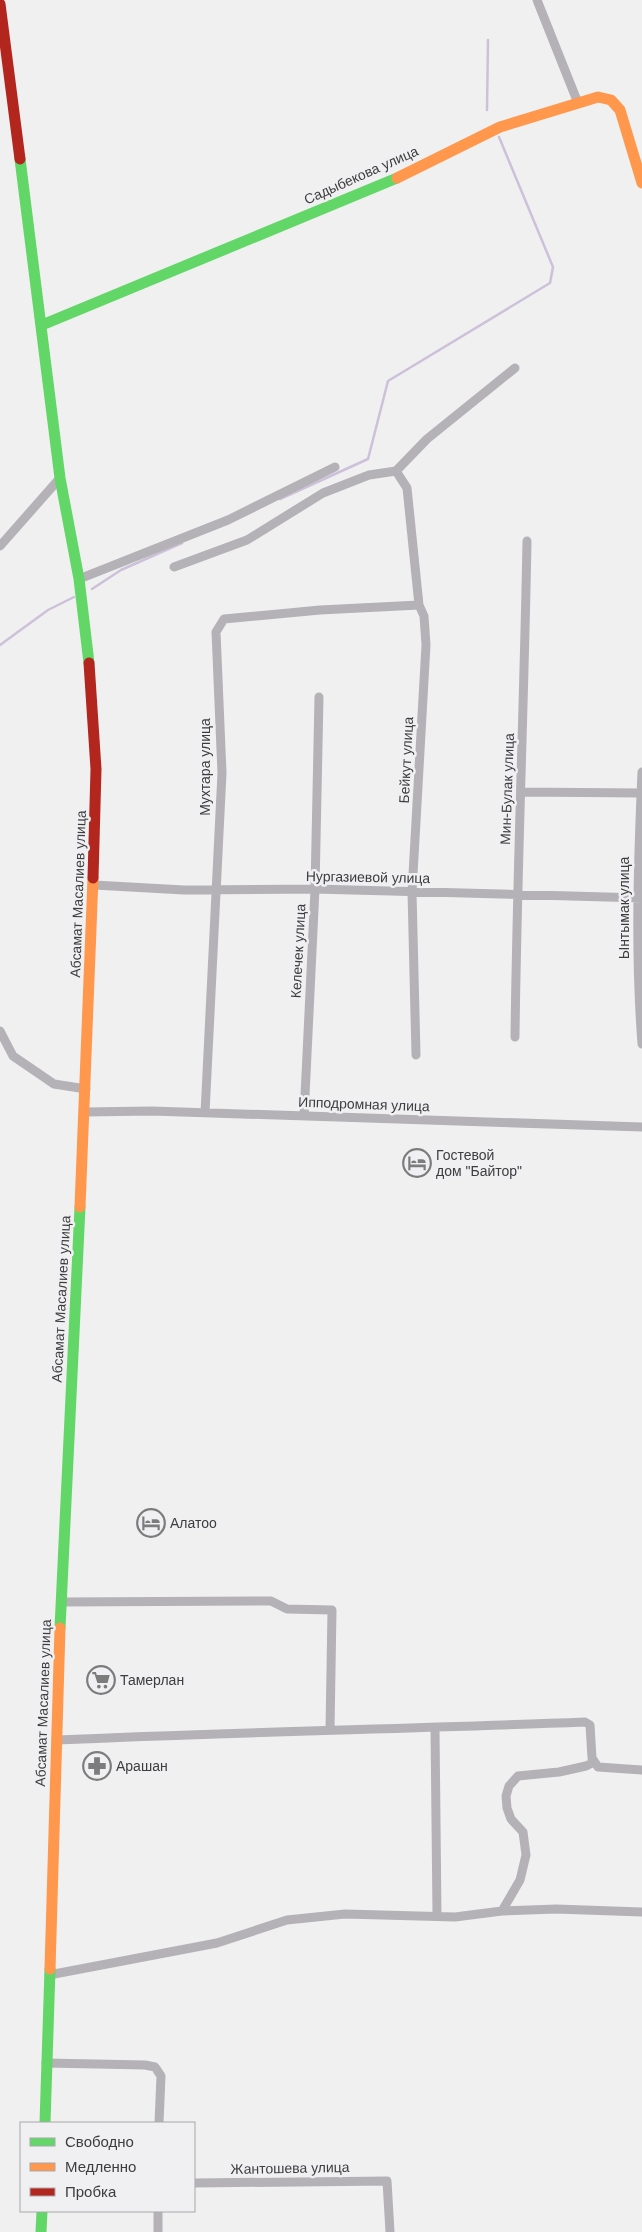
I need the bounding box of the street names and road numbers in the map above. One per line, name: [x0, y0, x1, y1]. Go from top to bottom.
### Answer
street label: Садыбекова улица: [301, 143, 421, 207]
street label: Бейкут улица: [396, 716, 416, 804]
street label: Мухтара улица: [197, 718, 213, 816]
street label: Мин-Булак улица: [497, 733, 517, 845]
street label: Абсамат Масалиев улица: [67, 810, 89, 978]
street label: Ынтымак улица: [616, 857, 632, 959]
street label: Нургазиевой улица: [306, 868, 431, 886]
street label: Келечек улица: [288, 903, 308, 999]
street label: Ипподромная улица: [298, 1094, 430, 1114]
street label: Абсамат Масалиев улица: [49, 1215, 73, 1383]
street label: Абсамат Масалиев улица: [32, 1619, 54, 1787]
street label: Жантошева улица: [230, 2159, 350, 2177]

